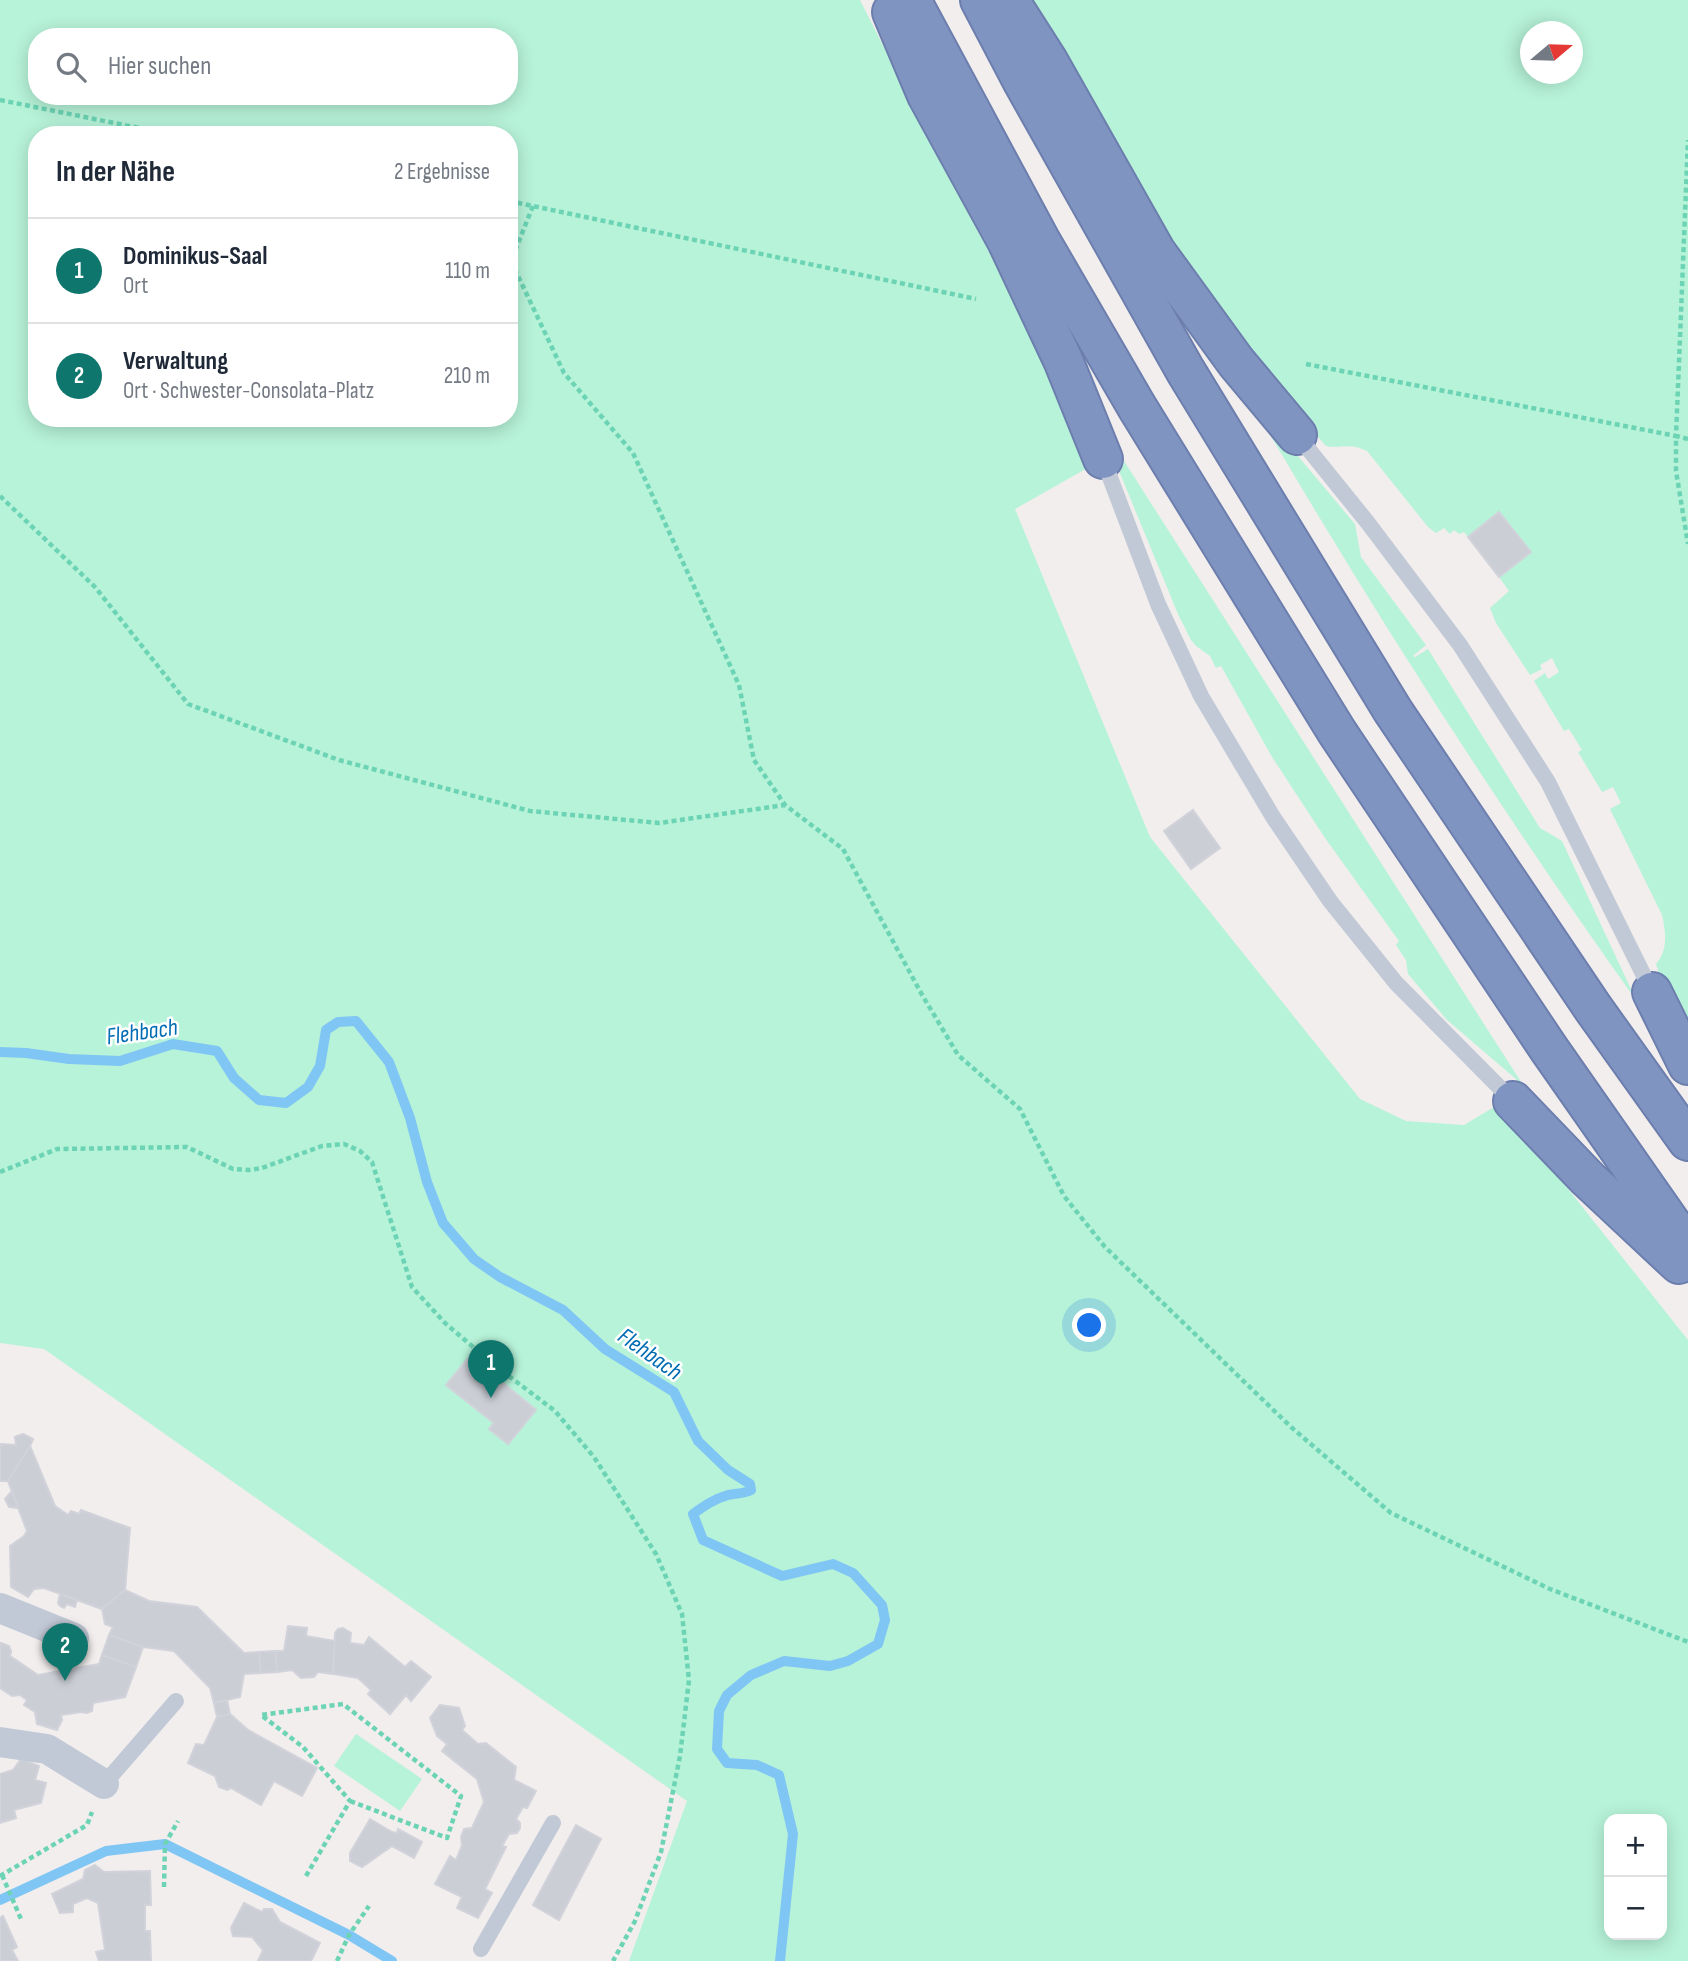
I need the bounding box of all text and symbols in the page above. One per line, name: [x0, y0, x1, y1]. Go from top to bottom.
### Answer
north arrow: [1520, 21, 1583, 84]
search box: [28, 28, 518, 105]
icon: search: [52, 48, 90, 86]
text: Hier suchen: [108, 51, 211, 82]
text: In der Nähe: [56, 154, 175, 190]
text: 2 Ergebnisse: [394, 158, 490, 186]
text: Dominikus-Saal: [123, 241, 268, 272]
text: 1: [74, 257, 84, 285]
text: 110 m: [445, 257, 490, 285]
text: Ort: [123, 272, 148, 300]
text: Verwaltung: [123, 346, 228, 377]
text: 2: [74, 362, 84, 390]
text: 210 m: [444, 362, 490, 390]
text: Ort · Schwester-Consolata-Platz: [123, 377, 374, 405]
water label: Flehbach: [105, 1013, 179, 1051]
your location: [1072, 1308, 1106, 1342]
water label: Flehbach: [612, 1322, 688, 1386]
pin: 1: [468, 1340, 514, 1398]
pin: 2: [42, 1623, 88, 1681]
map controls: [1604, 1814, 1667, 1940]
button: +: [1604, 1814, 1667, 1877]
button: −: [1604, 1877, 1667, 1940]

